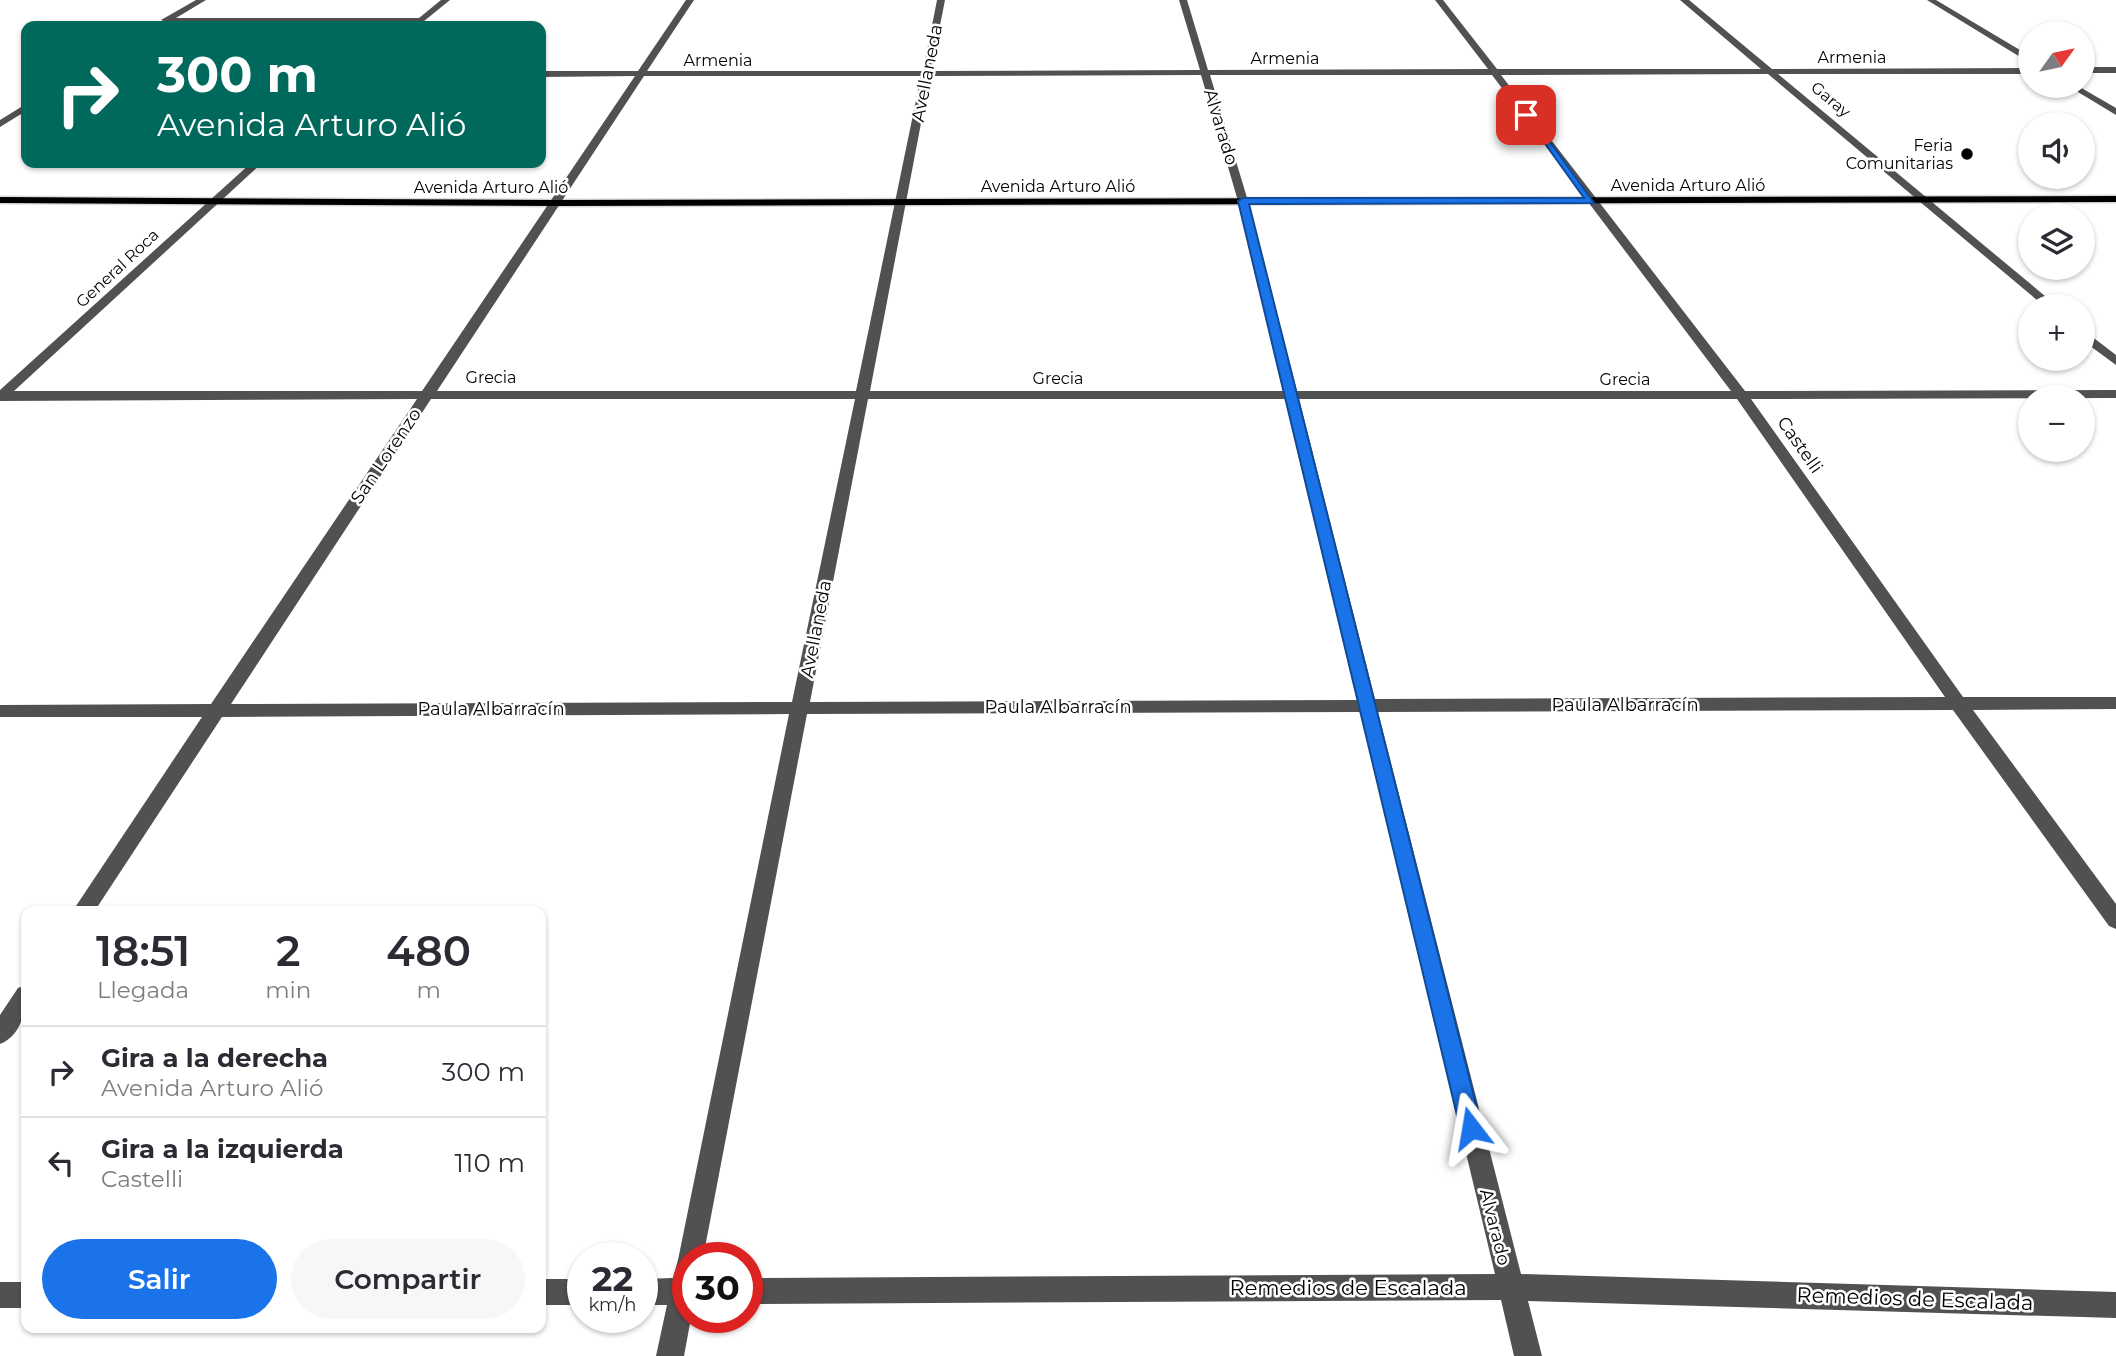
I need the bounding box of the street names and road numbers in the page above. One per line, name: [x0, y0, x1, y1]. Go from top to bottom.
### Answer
street label: Avellaneda: [907, 22, 947, 124]
street label: Armenia: [1818, 48, 1886, 67]
street label: Armenia: [1251, 49, 1319, 68]
street label: Armenia: [684, 51, 752, 70]
street label: Garay: [1807, 78, 1854, 121]
street label: Alvarado: [1199, 86, 1243, 168]
street label: Avenida Arturo Alió: [1611, 176, 1765, 195]
street label: Avenida Arturo Alió: [981, 177, 1135, 196]
street label: Avenida Arturo Alió: [414, 178, 568, 197]
street label: General Roca: [72, 225, 163, 312]
street label: Grecia: [466, 368, 516, 387]
street label: Grecia: [1033, 369, 1083, 388]
street label: Grecia: [1600, 370, 1650, 389]
street label: San Lorenzo: [346, 404, 426, 508]
street label: Castelli: [1773, 412, 1827, 478]
street label: Avellaneda: [796, 578, 836, 680]
street label: Paula Albarracín: [1551, 694, 1699, 716]
street label: Paula Albarracín: [984, 696, 1132, 718]
street label: Paula Albarracín: [417, 698, 565, 720]
street label: Alvarado: [1475, 1186, 1515, 1268]
street label: Remedios de Escalada: [1229, 1275, 1467, 1300]
street label: Remedios de Escalada: [1796, 1282, 2034, 1315]

